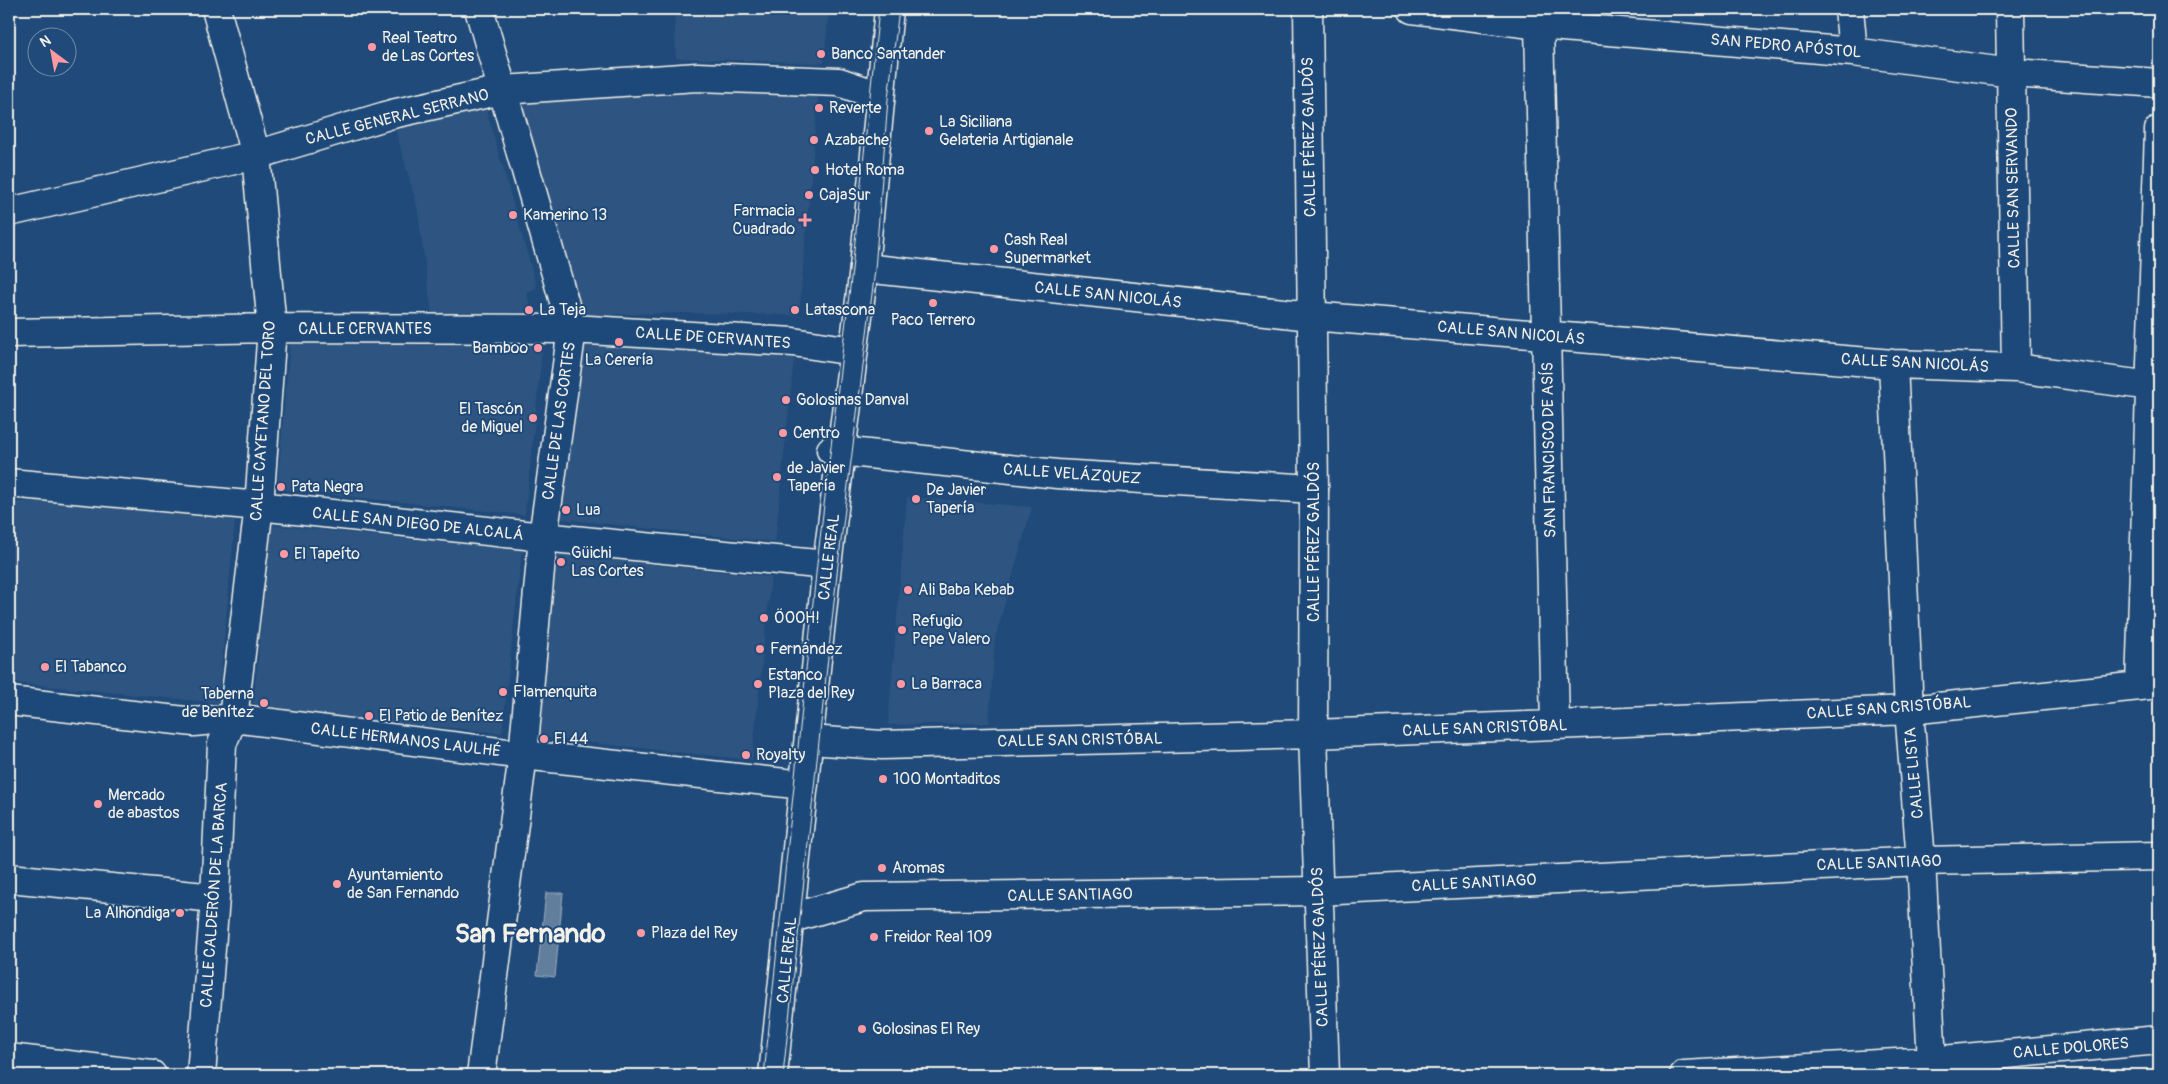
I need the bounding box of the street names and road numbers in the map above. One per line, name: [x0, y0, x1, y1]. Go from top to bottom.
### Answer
street label: SAN PEDRO APÓSTOL: [1710, 28, 1862, 63]
street label: CALLE PÉREZ GALDÓS: [1297, 57, 1320, 217]
street label: CALLE GENERAL SERRANO: [303, 85, 491, 149]
street label: CALLE SAN SERVANDO: [2002, 107, 2024, 269]
street label: CALLE SAN NICOLÁS: [1033, 277, 1183, 313]
street label: CALLE SAN NICOLÁS: [1436, 317, 1586, 349]
street label: CALLE CERVANTES: [298, 319, 432, 339]
street label: CALLE CAYETANO DEL TORO: [246, 320, 280, 522]
street label: CALLE DE CERVANTES: [635, 323, 791, 353]
street label: CALLE DE LAS CORTES: [538, 341, 580, 501]
street label: CALLE SAN NICOLÁS: [1841, 349, 1989, 377]
street label: SAN FRANCISCO DE ASÍS: [1537, 362, 1561, 538]
street label: CALLE VELÁZQUEZ: [1002, 459, 1142, 489]
street label: CALLE PÉREZ GALDÓS: [1303, 462, 1324, 622]
street label: CALLE SAN DIEGO DE ALCALÁ: [311, 503, 525, 545]
street label: CALLE REAL: [814, 513, 844, 601]
street label: CALLE SAN CRISTÓBAL: [1806, 691, 1972, 724]
street label: CALLE SAN CRISTÓBAL: [1402, 714, 1568, 741]
street label: CALLE HERMANOS LAULHÉ: [310, 718, 502, 762]
street label: CALLE LISTA: [1900, 726, 1928, 820]
street label: CALLE SAN CRISTÓBAL: [997, 728, 1163, 751]
street label: CALLE CALDERÓN DE LA BARCA: [195, 782, 232, 1008]
street label: CALLE SANTIAGO: [1816, 851, 1942, 875]
street label: CALLE PÉREZ GALDÓS: [1306, 867, 1333, 1027]
street label: CALLE SANTIAGO: [1411, 870, 1537, 896]
street label: CALLE SANTIAGO: [1007, 884, 1133, 906]
street label: CALLE REAL: [773, 916, 801, 1004]
street label: CALLE DOLORES: [2012, 1033, 2130, 1063]

